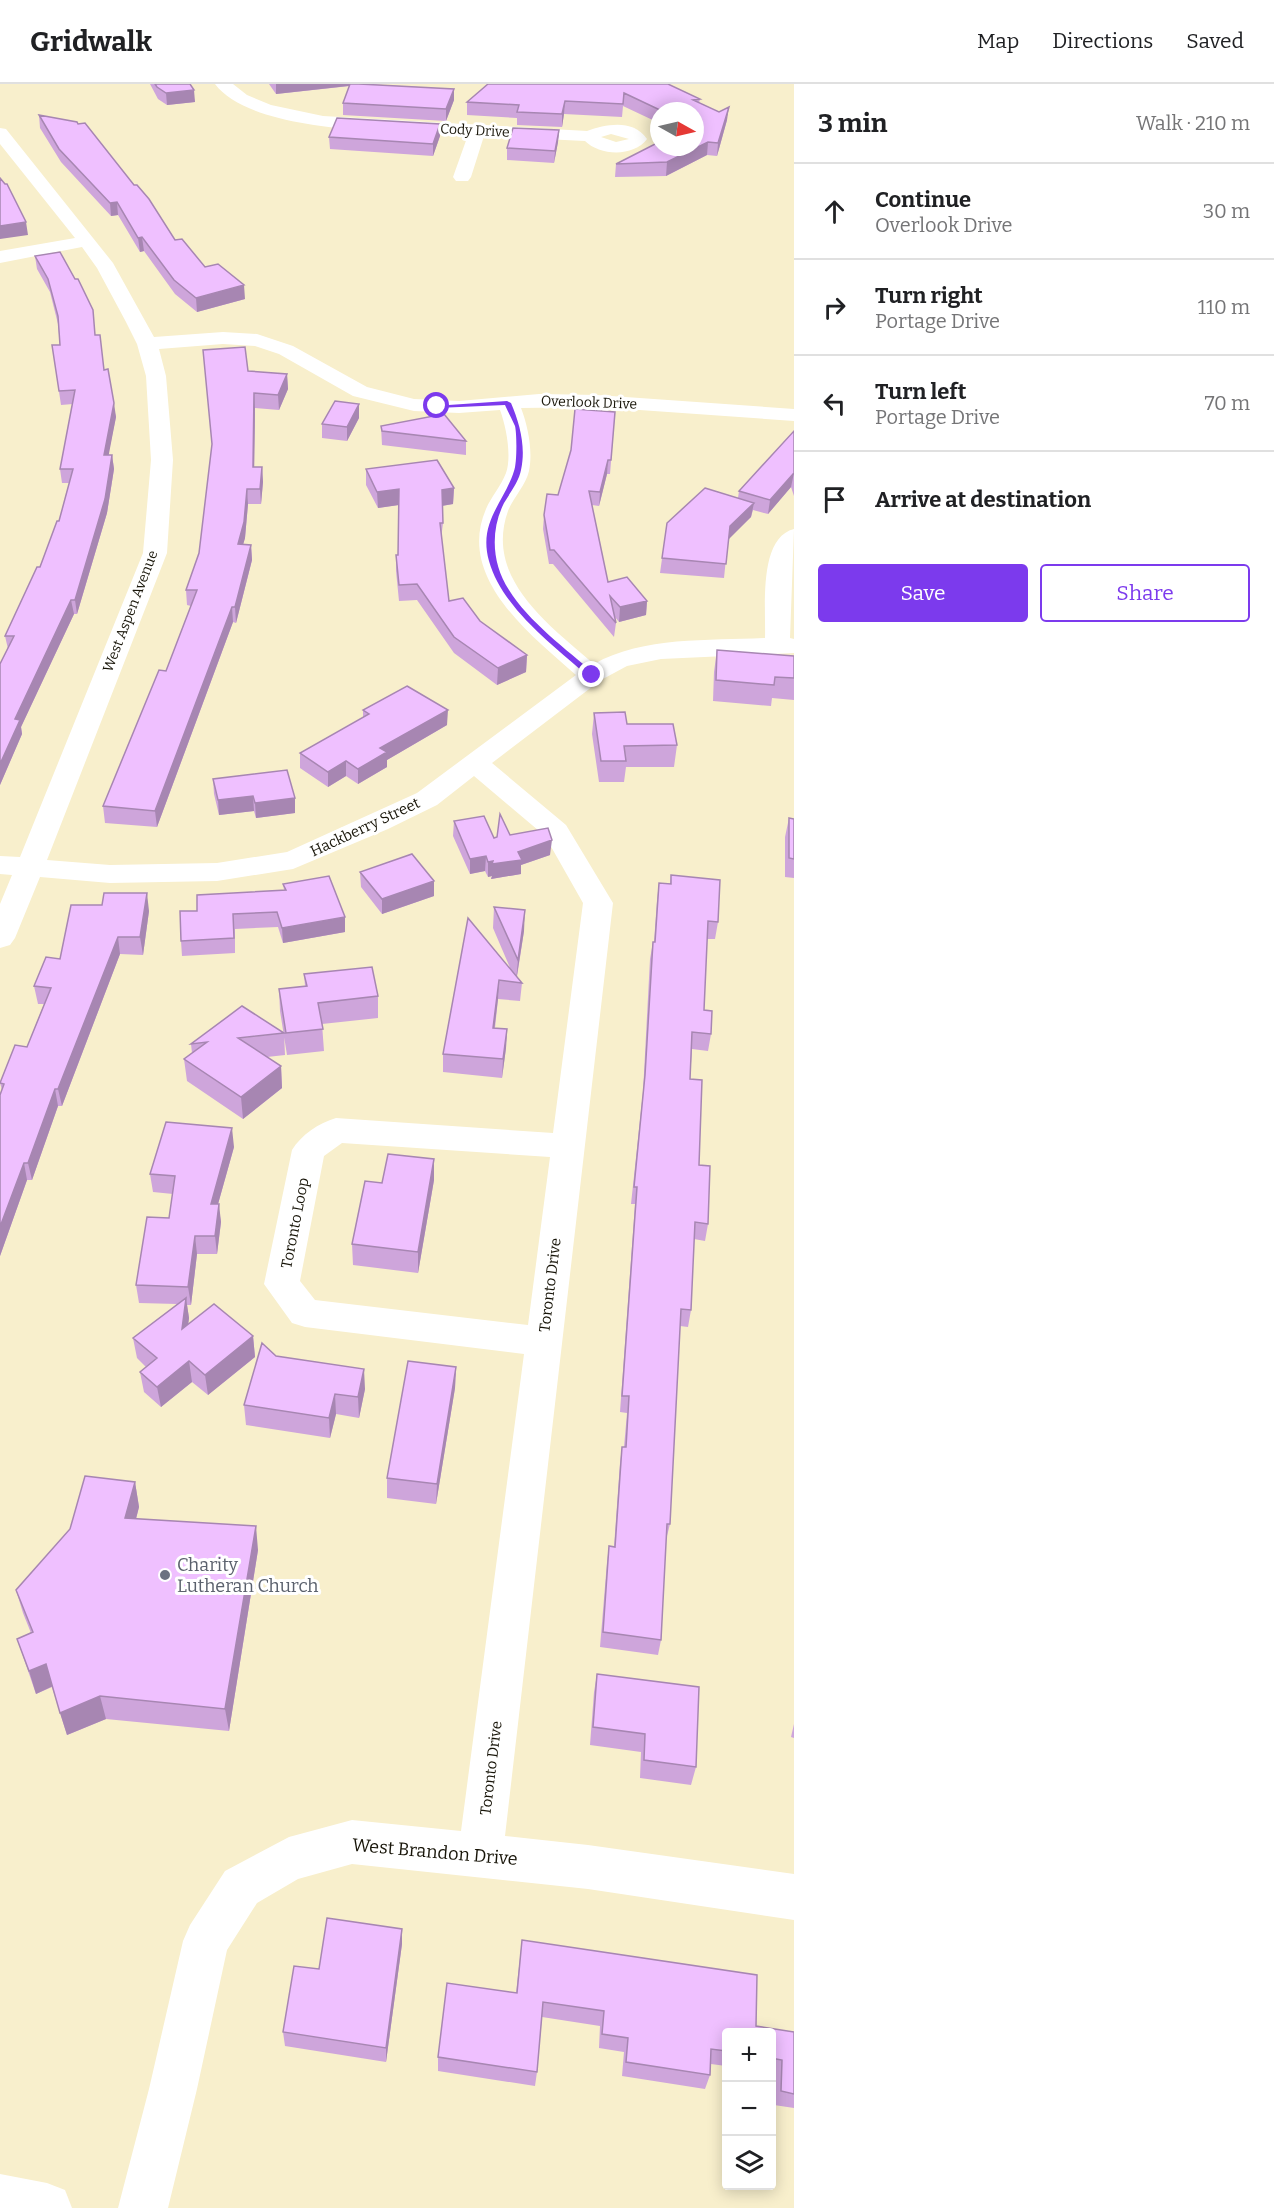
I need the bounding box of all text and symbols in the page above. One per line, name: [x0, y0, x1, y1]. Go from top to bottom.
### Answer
text: Gridwalk: [30, 25, 152, 58]
text: Map: [977, 28, 1019, 54]
text: Directions: [1052, 28, 1153, 54]
text: Saved: [1186, 28, 1244, 54]
north arrow: [650, 102, 704, 156]
text: 3 min: [818, 108, 887, 139]
text: Walk · 210 m: [1136, 111, 1250, 135]
street label: Cody Drive: [440, 120, 510, 141]
text: Continue: [875, 186, 971, 213]
icon: ahead: [818, 195, 851, 228]
text: 30 m: [1203, 199, 1250, 223]
text: Overlook Drive: [875, 213, 1013, 237]
text: Turn right: [875, 282, 983, 309]
icon: right: [818, 291, 851, 324]
text: 110 m: [1198, 295, 1250, 319]
text: Portage Drive: [875, 309, 1000, 333]
text: Turn left: [875, 378, 967, 405]
icon: left: [818, 387, 851, 420]
text: 70 m: [1204, 391, 1250, 415]
route start: [423, 392, 449, 418]
street label: Overlook Drive: [541, 392, 637, 413]
text: Portage Drive: [875, 405, 1000, 429]
icon: arrive: [818, 483, 851, 516]
text: Arrive at destination: [875, 486, 1091, 513]
street label: West Aspen Avenue: [99, 548, 161, 674]
button: Save: [818, 564, 1028, 622]
button: Share: [1040, 564, 1250, 622]
route end: [578, 661, 604, 687]
street label: Hackberry Street: [307, 793, 423, 860]
street label: Toronto Loop: [277, 1176, 313, 1270]
street label: Toronto Drive: [535, 1237, 565, 1333]
place label: Charity Lutheran Church: [177, 1554, 319, 1597]
marker: Charity Lutheran Church: [158, 1568, 172, 1582]
street label: Toronto Drive: [476, 1720, 506, 1816]
street label: West Brandon Drive: [351, 1834, 519, 1870]
map controls: [722, 2028, 776, 2190]
button: +: [722, 2028, 776, 2082]
button: −: [722, 2082, 776, 2136]
button: layers: [722, 2136, 776, 2190]

